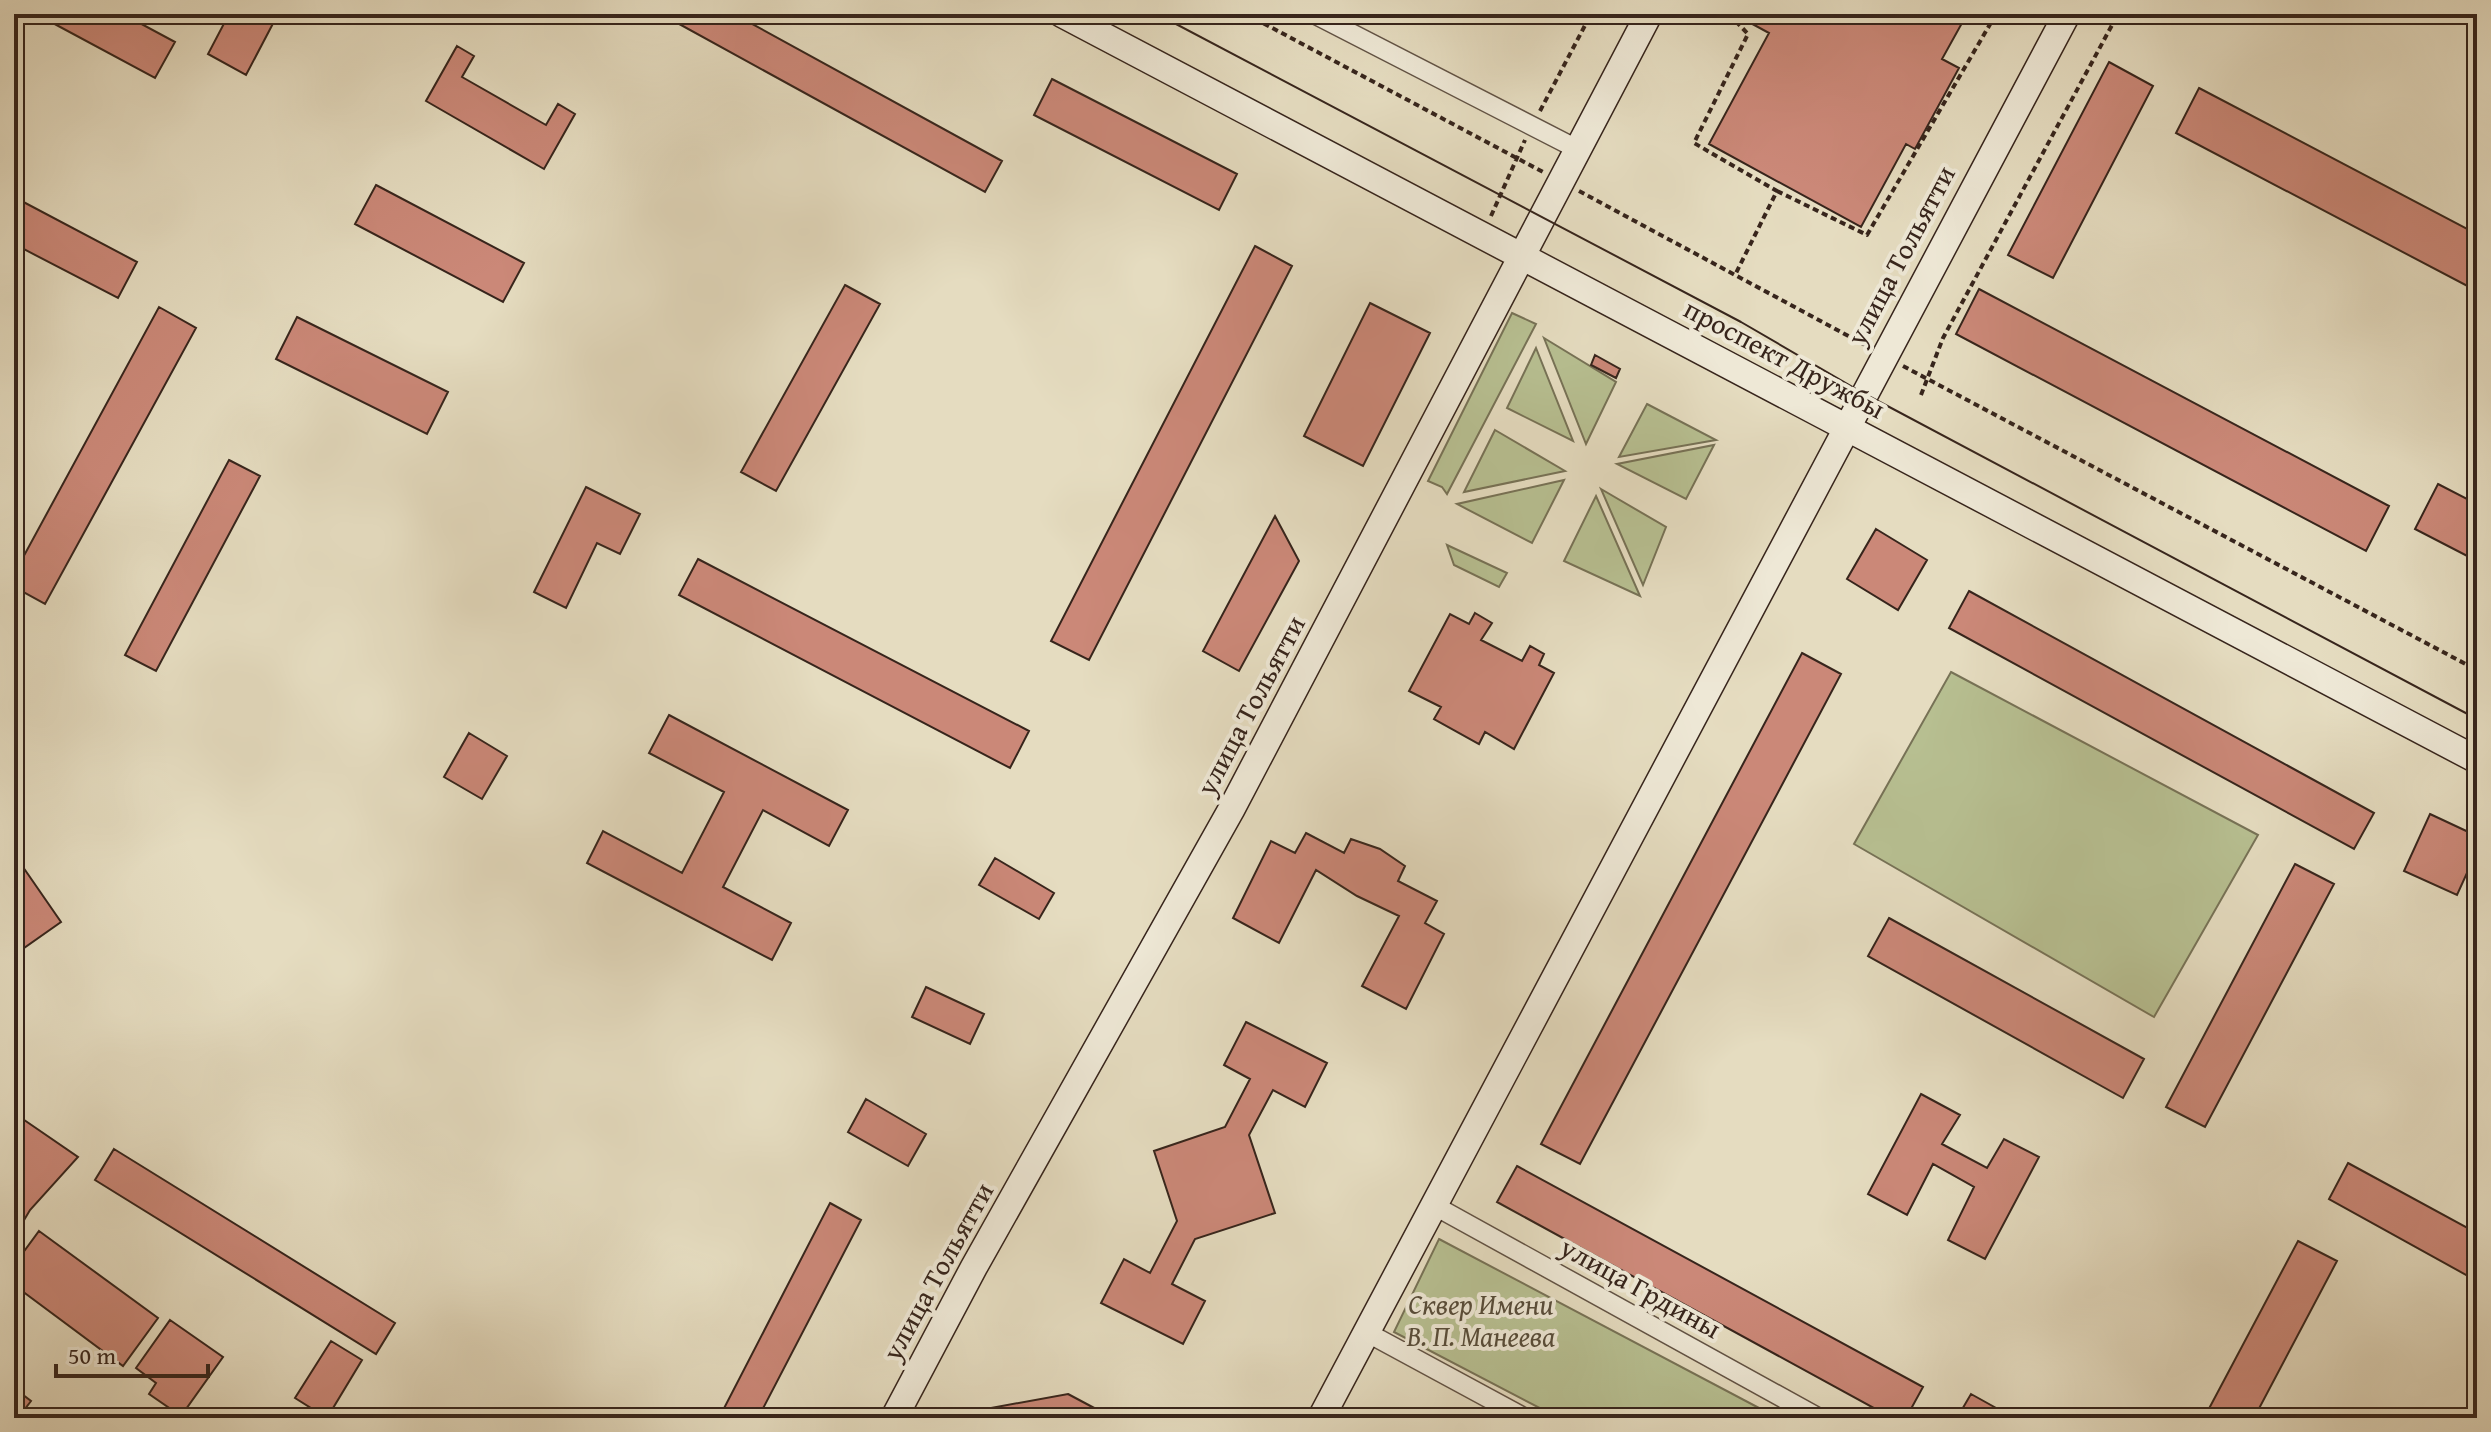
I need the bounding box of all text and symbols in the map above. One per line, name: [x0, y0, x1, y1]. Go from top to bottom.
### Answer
street label: улица Тольятти: [1835, 158, 1965, 353]
street label: проспект Дружбы: [1677, 288, 1893, 428]
street label: улица Тольятти: [1185, 608, 1315, 803]
street label: улица Тольятти: [871, 1174, 1003, 1369]
street label: улица Грдины: [1552, 1225, 1729, 1348]
park label: Сквер Имени В. П. Манеева: [1406, 1283, 1555, 1356]
scale bar: [56, 1328, 208, 1378]
text: 50 m: [68, 1338, 116, 1373]

